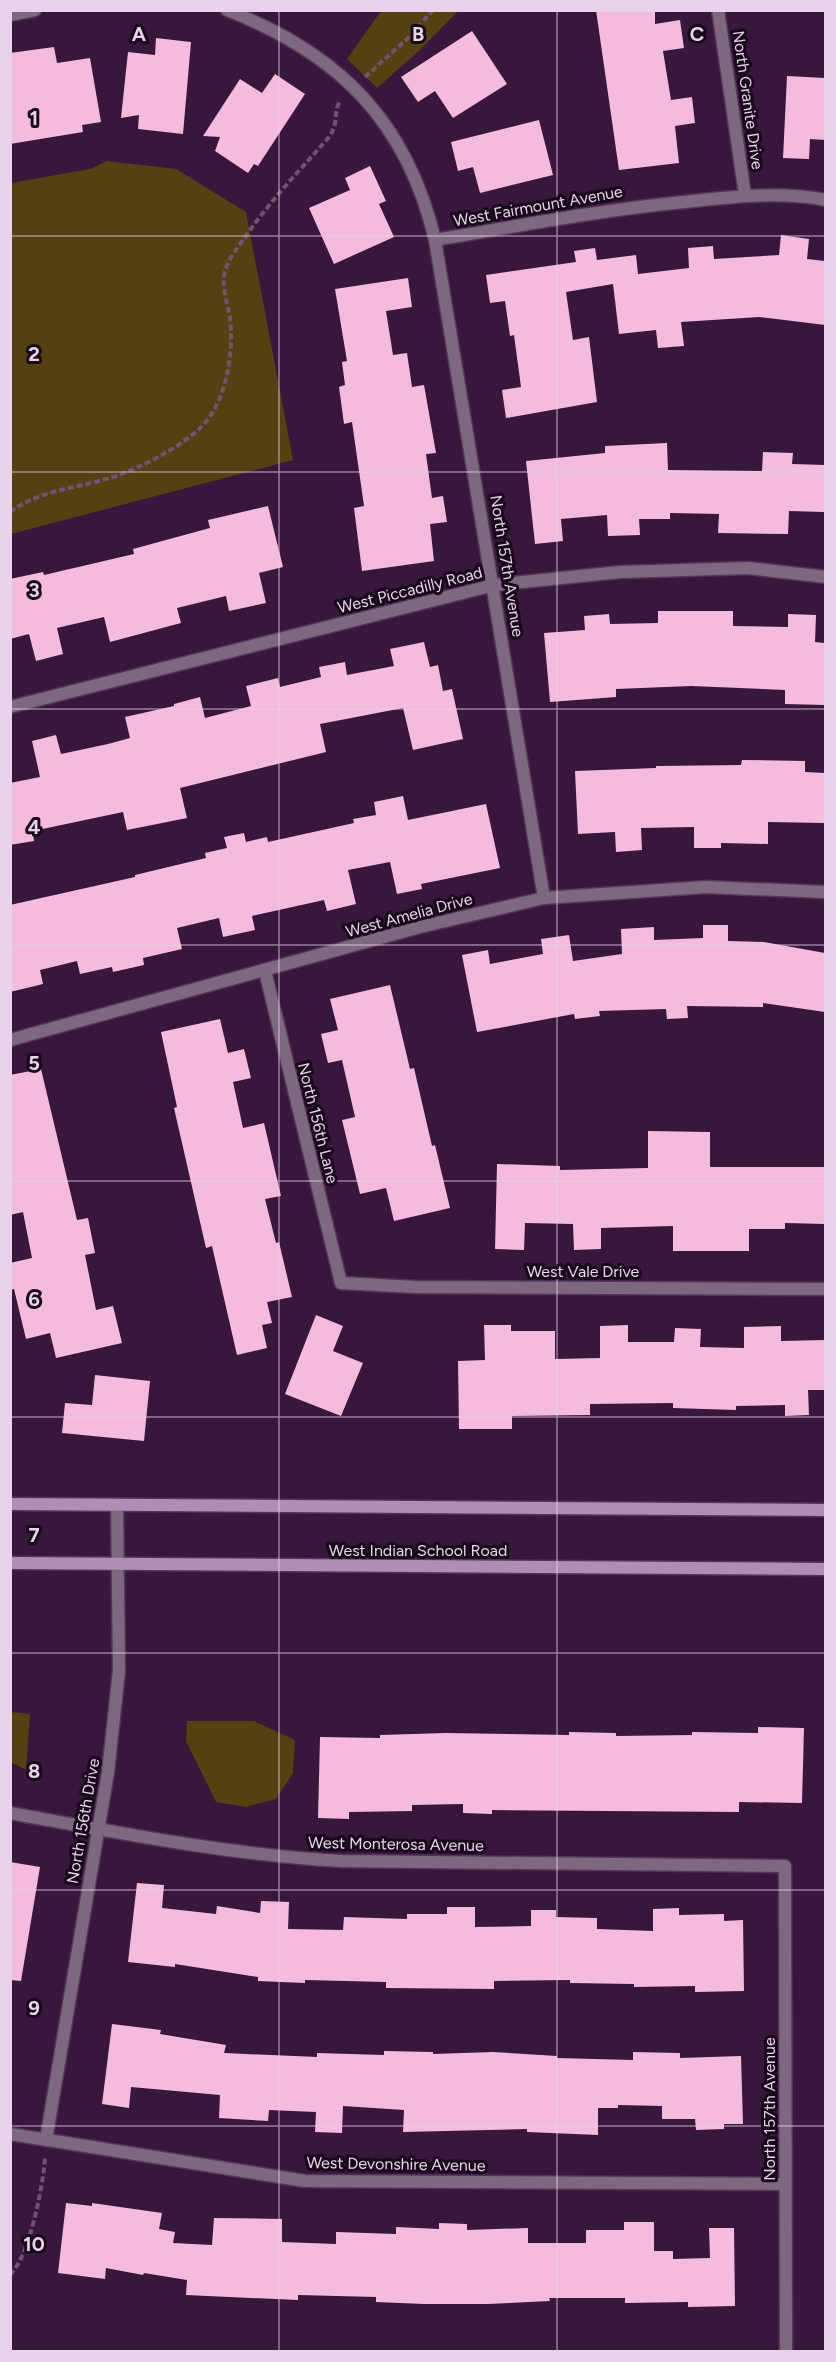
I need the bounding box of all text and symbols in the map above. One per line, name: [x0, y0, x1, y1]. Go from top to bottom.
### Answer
text: A: [132, 22, 147, 46]
text: B: [412, 22, 424, 46]
text: C: [690, 22, 704, 46]
street label: North Granite Drive: [729, 29, 767, 171]
text: 1: [30, 106, 38, 130]
street label: West Fairmount Avenue: [452, 182, 624, 230]
text: 2: [28, 342, 40, 366]
street label: North 157th Avenue: [486, 494, 528, 639]
street label: West Piccadilly Road: [336, 563, 484, 617]
text: 3: [28, 578, 40, 602]
text: 4: [28, 815, 41, 839]
street label: West Amelia Drive: [344, 889, 475, 941]
text: 5: [28, 1051, 40, 1075]
street label: North 156th Lane: [294, 1061, 342, 1186]
street label: West Vale Drive: [527, 1262, 640, 1281]
text: 6: [28, 1287, 40, 1311]
text: 7: [28, 1523, 40, 1547]
street label: West Indian School Road: [329, 1541, 507, 1560]
street label: North 156th Drive: [63, 1757, 103, 1885]
text: 8: [28, 1759, 40, 1783]
street label: West Monterosa Avenue: [308, 1833, 484, 1855]
text: 9: [28, 1996, 40, 2020]
street label: North 157th Avenue: [760, 2037, 779, 2181]
street label: West Devonshire Avenue: [306, 2153, 486, 2175]
text: 10: [23, 2232, 45, 2256]

